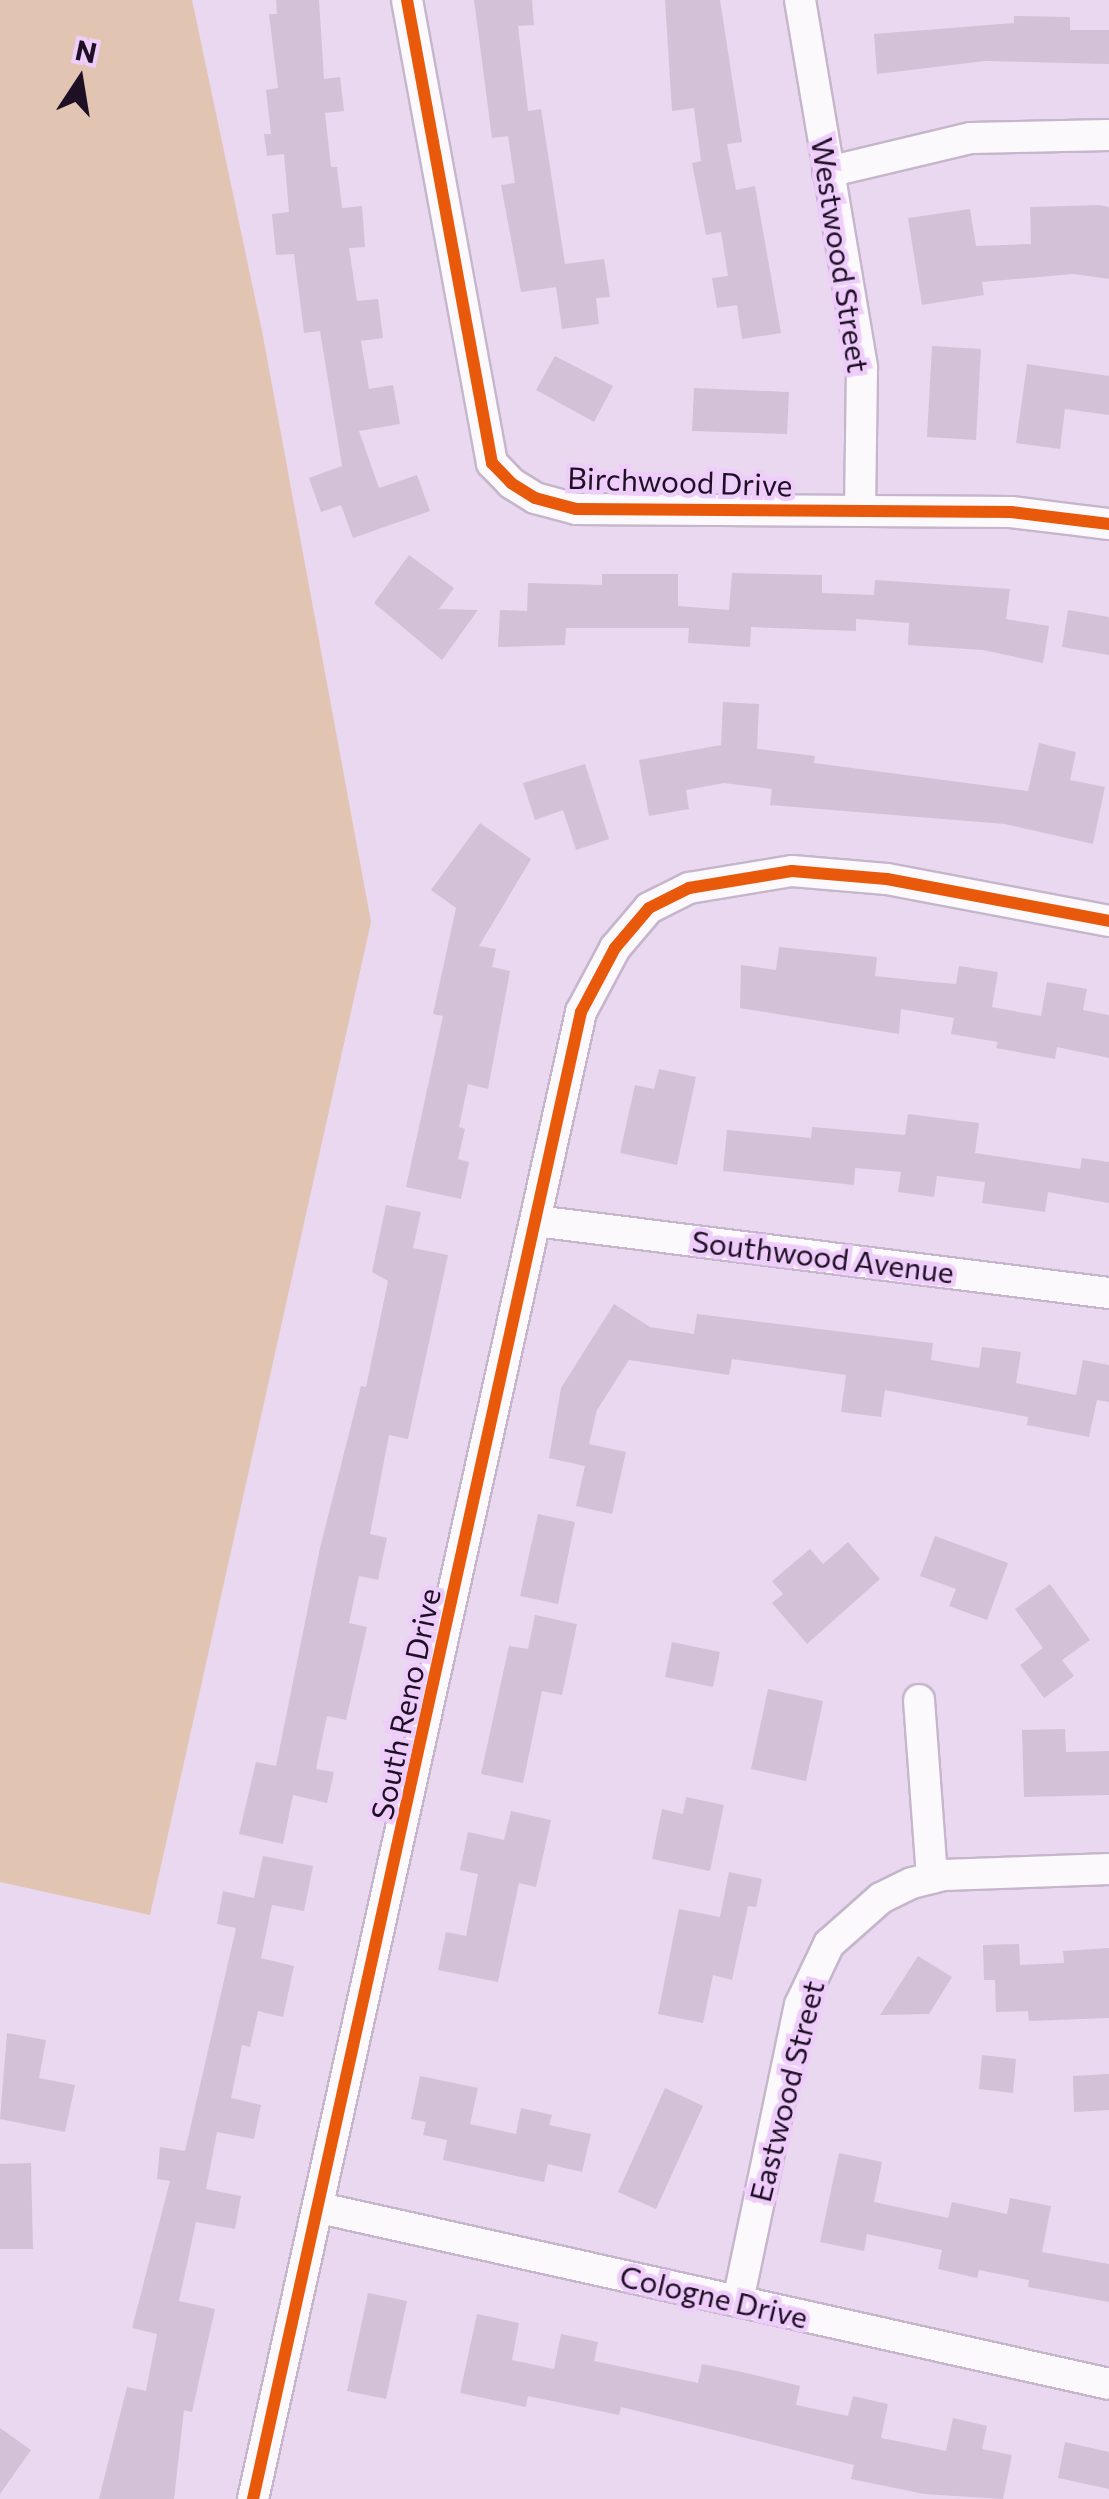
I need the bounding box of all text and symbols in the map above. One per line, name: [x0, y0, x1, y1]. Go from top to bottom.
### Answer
north arrow: [30, 30, 130, 130]
text: N: [72, 32, 100, 69]
street label: Westwood Street: [805, 135, 877, 375]
street label: Birchwood Drive: [567, 459, 793, 503]
street label: Southwood Avenue: [690, 1222, 956, 1290]
street label: South Reno Drive: [363, 1585, 447, 1823]
street label: Eastwood Street: [741, 1977, 831, 2205]
street label: Cologne Drive: [617, 2257, 811, 2335]

